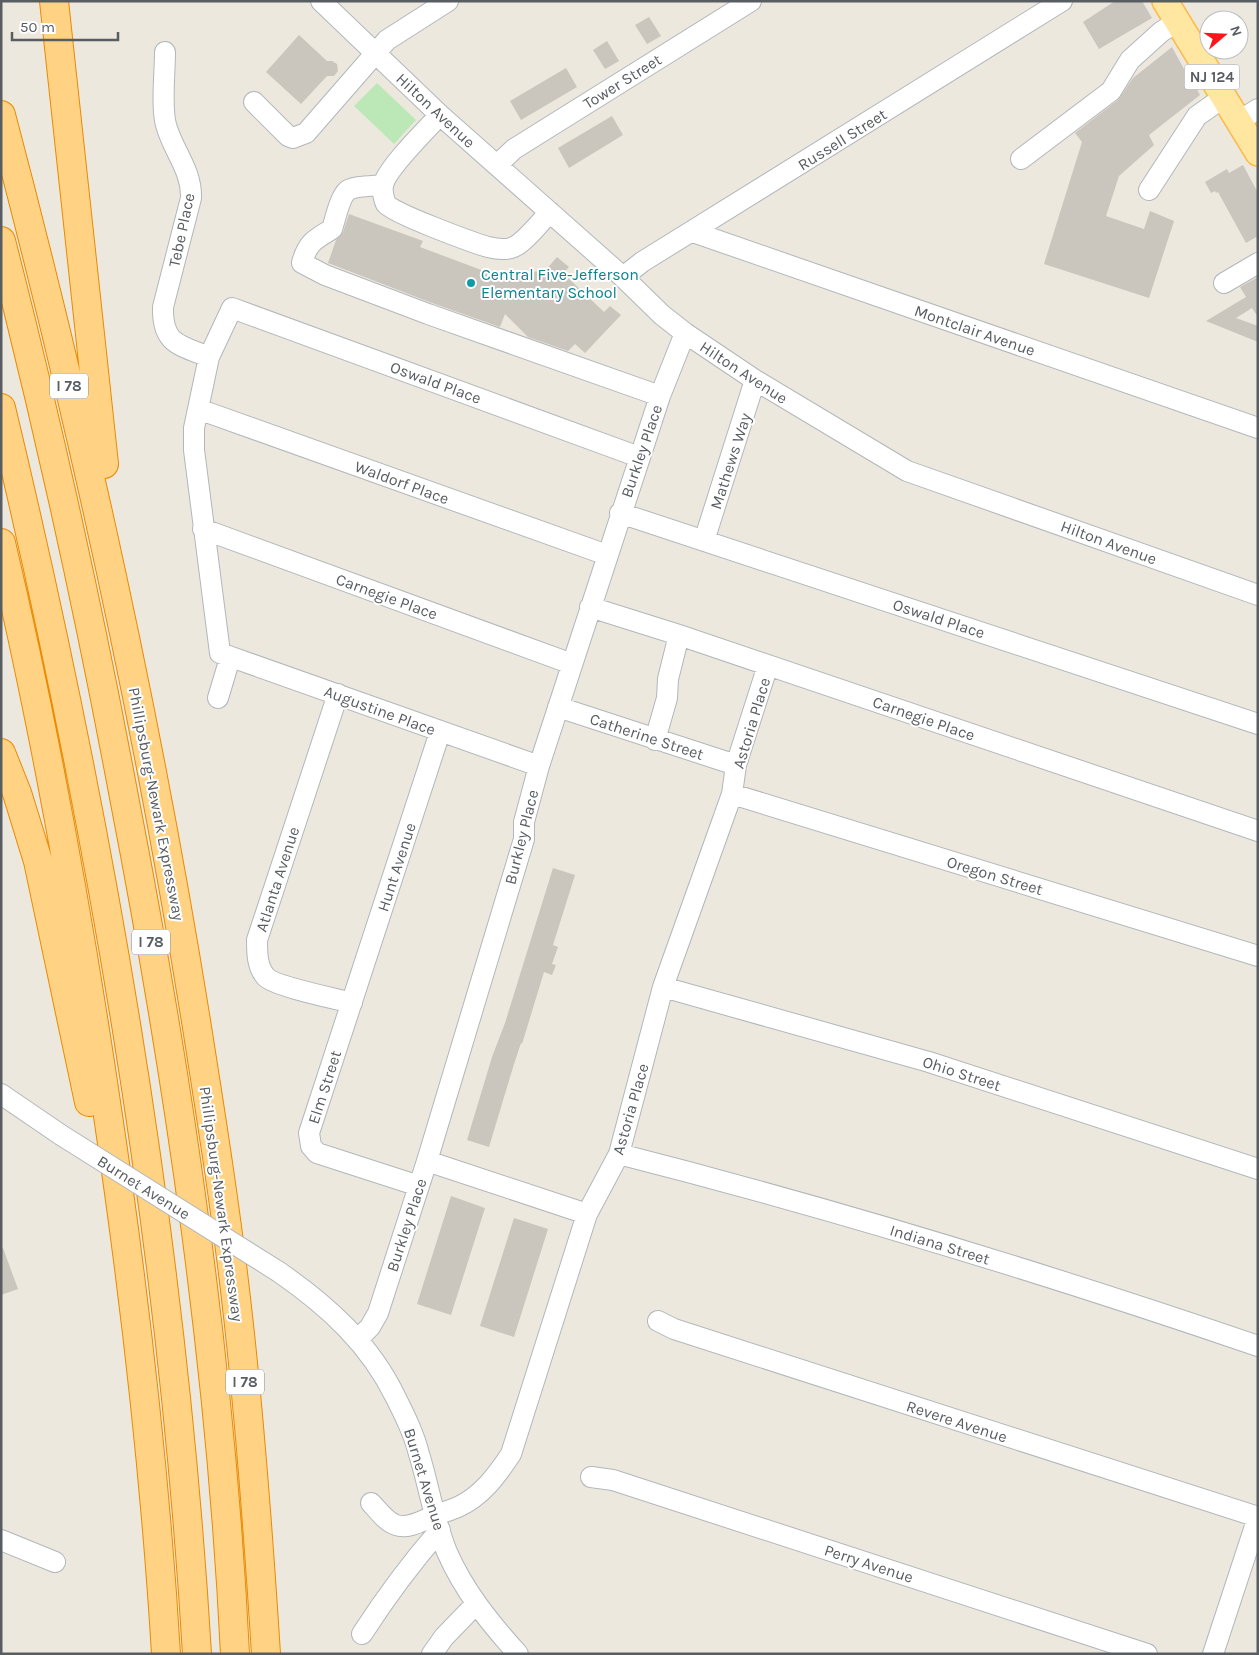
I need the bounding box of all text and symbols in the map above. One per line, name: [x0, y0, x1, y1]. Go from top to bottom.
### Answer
scale bar: [12, 10, 119, 42]
north arrow: [1199, 10, 1249, 60]
text: 50 m: [20, 18, 55, 36]
text: N: [1226, 23, 1245, 38]
street label: Tower Street: [580, 50, 665, 113]
road number: NJ 124: [1184, 64, 1240, 90]
street label: Hilton Avenue: [392, 69, 479, 152]
street label: Russell Street: [794, 105, 890, 174]
street label: Tebe Place: [164, 191, 199, 269]
place label: Central Five-Jefferson Elementary School: [481, 265, 639, 302]
marker: Central Five-Jefferson Elementary School: [465, 277, 477, 289]
street label: Montclair Avenue: [912, 301, 1038, 360]
street label: Hilton Avenue: [696, 337, 791, 408]
street label: Oswald Place: [388, 357, 484, 408]
road number: I 78: [50, 374, 88, 398]
street label: Burkley Place: [617, 402, 666, 500]
street label: Mathews Way: [706, 410, 755, 512]
street label: Waldorf Place: [352, 457, 452, 508]
street label: Hilton Avenue: [1058, 516, 1159, 569]
street label: Carnegie Place: [333, 569, 440, 624]
street label: Oswald Place: [890, 595, 987, 642]
street label: Astoria Place: [729, 675, 774, 771]
street label: Augustine Place: [322, 682, 438, 739]
street label: Phillipsburg-Newark Expressway: [125, 686, 189, 923]
street label: Carnegie Place: [870, 692, 977, 745]
street label: Catherine Street: [587, 709, 706, 764]
street label: Burkley Place: [501, 788, 542, 886]
street label: Hunt Avenue: [373, 820, 420, 914]
street label: Atlanta Avenue: [252, 824, 303, 934]
street label: Oregon Street: [945, 852, 1045, 899]
road number: I 78: [132, 930, 170, 954]
street label: Elm Street: [304, 1048, 345, 1126]
street label: Ohio Street: [920, 1052, 1003, 1095]
street label: Astoria Place: [608, 1061, 653, 1157]
street label: Phillipsburg-Newark Expressway: [196, 1085, 248, 1323]
street label: Burnet Avenue: [94, 1151, 194, 1224]
street label: Burkley Place: [382, 1176, 430, 1274]
street label: Indiana Street: [888, 1220, 992, 1269]
road number: I 78: [226, 1370, 264, 1394]
street label: Revere Avenue: [904, 1396, 1010, 1447]
street label: Burnet Avenue: [400, 1426, 449, 1532]
street label: Perry Avenue: [822, 1540, 916, 1587]

